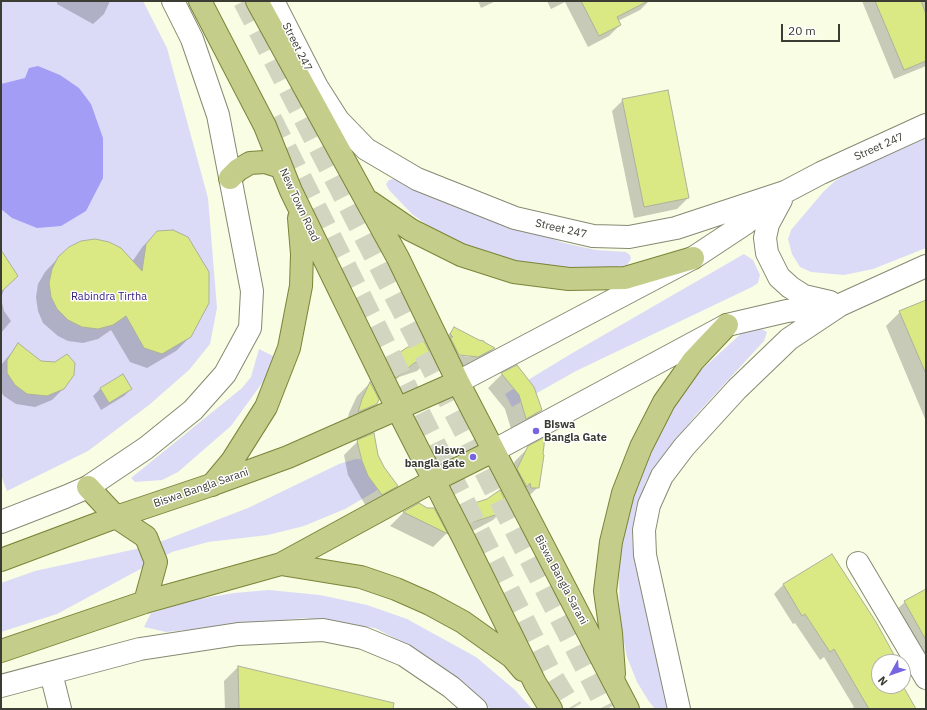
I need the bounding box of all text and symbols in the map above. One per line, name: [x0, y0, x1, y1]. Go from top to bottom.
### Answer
scale bar: [783, 16, 842, 42]
street label: Street 247: [279, 21, 315, 73]
text: 20 m: [788, 23, 816, 38]
street label: Street 247: [852, 130, 906, 164]
street label: New Town Road: [276, 166, 322, 244]
street label: Street 247: [534, 217, 588, 241]
park label: Rabindra Tirtha: [71, 290, 147, 304]
place label: Biswa Bangla Gate: [544, 418, 607, 444]
marker: Biswa Bangla Gate: [531, 426, 541, 436]
place label: biswa bangla gate: [405, 444, 465, 470]
marker: biswa bangla gate: [468, 452, 478, 462]
street label: Biswa Bangla Sarani: [152, 466, 250, 510]
street label: Biswa Bangla Sarani: [532, 533, 590, 627]
north arrow: [871, 654, 911, 694]
text: N: [875, 674, 890, 689]

